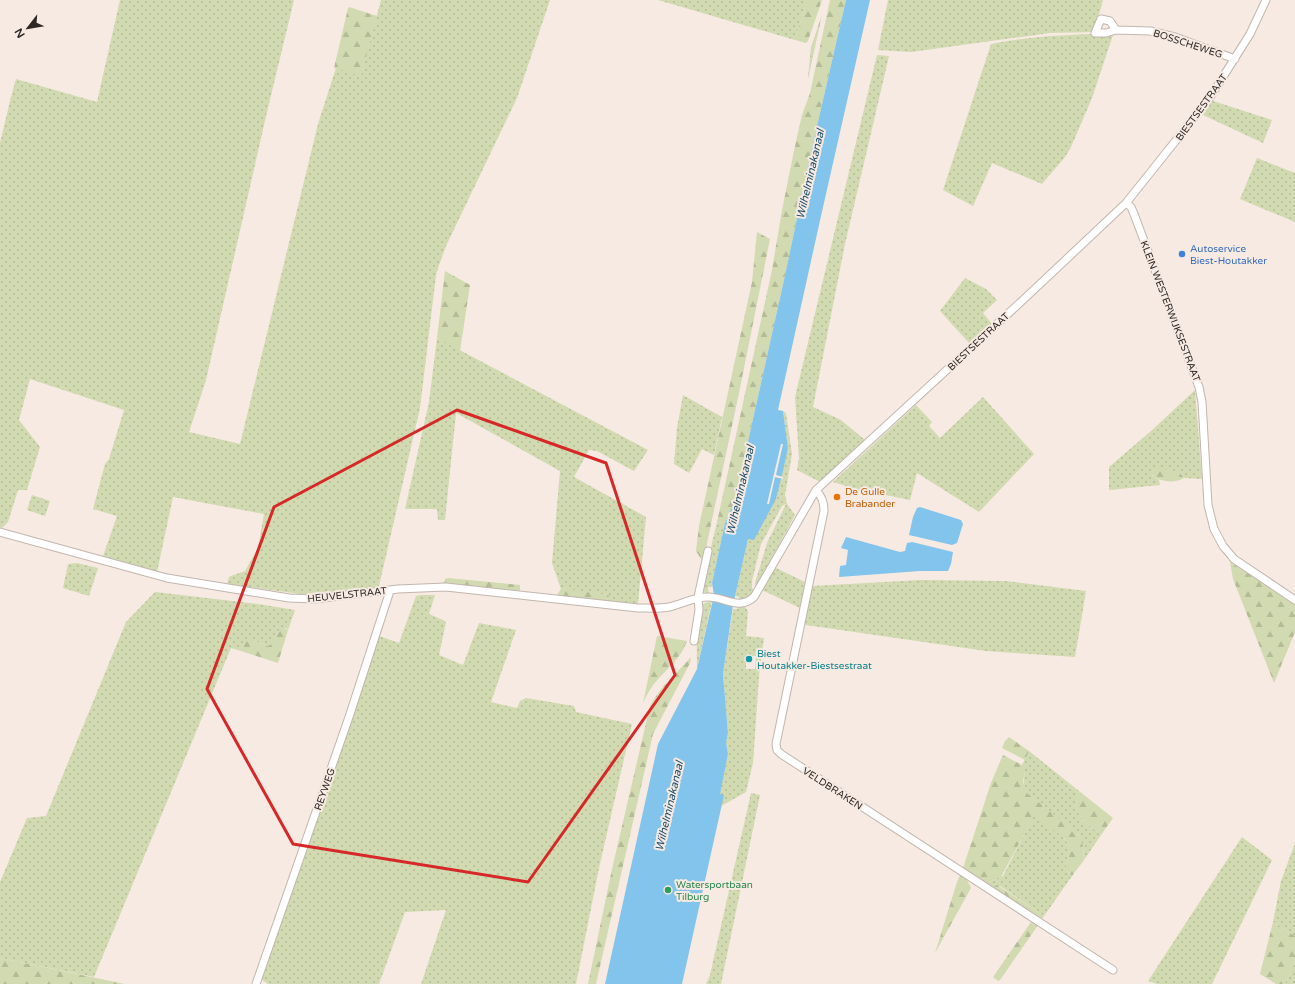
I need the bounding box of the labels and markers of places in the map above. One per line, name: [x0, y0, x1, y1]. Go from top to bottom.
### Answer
place label: Autoservice Biest-Houtakker: [1190, 243, 1267, 267]
marker: Autoservice Biest-Houtakker: [1177, 249, 1187, 259]
place label: De Gulle Brabander: [845, 486, 895, 510]
marker: De Gulle Brabander: [832, 492, 842, 502]
place label: Biest Houtakker-Biestsestraat: [757, 648, 872, 672]
marker: Biest Houtakker-Biestsestraat: [744, 654, 754, 664]
place label: Watersportbaan Tilburg: [676, 879, 753, 903]
marker: Watersportbaan Tilburg: [663, 885, 673, 895]

